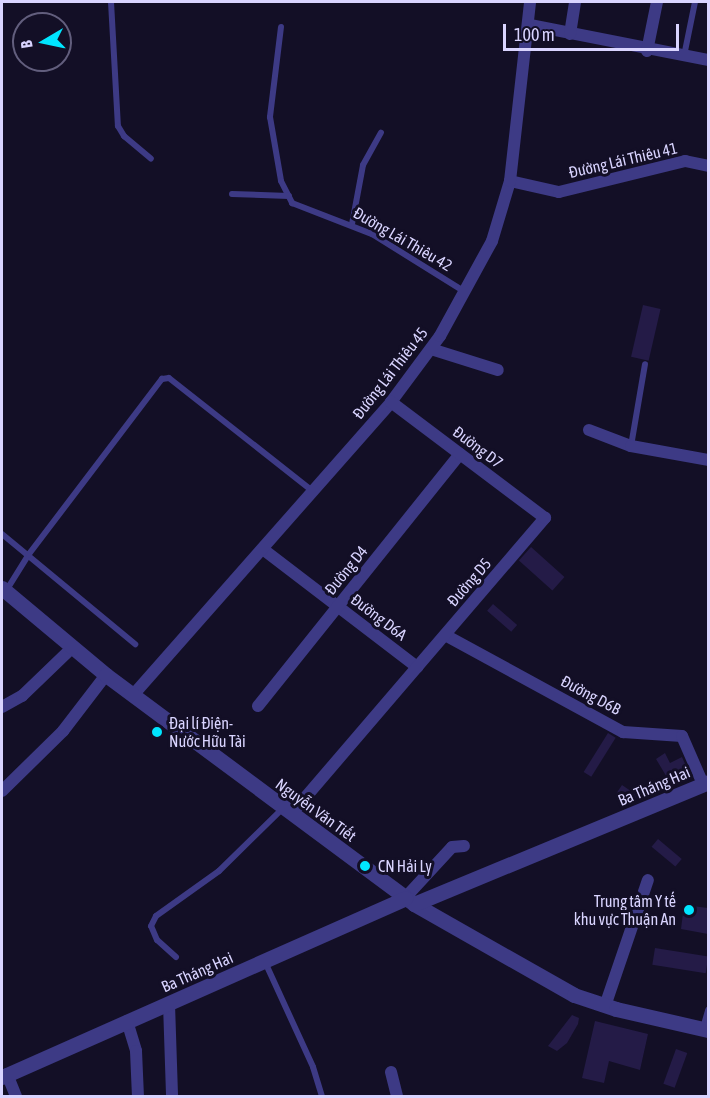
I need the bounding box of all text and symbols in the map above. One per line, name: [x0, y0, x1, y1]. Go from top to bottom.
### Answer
north arrow: [12, 12, 72, 72]
scale bar: [506, 12, 682, 50]
text: 100 m: [514, 24, 555, 45]
text: B: [17, 39, 36, 50]
street label: Đường Lái Thiêu 41: [567, 138, 679, 182]
street label: Đường Lái Thiêu 42: [350, 203, 456, 275]
street label: Đường Lái Thiêu 45: [348, 323, 432, 423]
street label: Đường D7: [449, 422, 507, 472]
street label: Đường D4: [320, 542, 372, 598]
street label: Đường D5: [443, 554, 495, 610]
street label: Đường D6A: [347, 590, 411, 644]
street label: Đường D6B: [558, 671, 624, 719]
place label: Đại lí Điện- Nước Hữu Tài: [169, 713, 246, 751]
marker: Đại lí Điện- Nước Hữu Tài: [150, 725, 164, 739]
street label: Ba Tháng Hai: [615, 762, 693, 810]
street label: Nguyễn Văn Tiết: [272, 774, 360, 846]
place label: CN Hải Ly: [378, 856, 432, 876]
marker: CN Hải Ly: [356, 857, 374, 875]
place label: Trung tâm Y tế khu vực Thuận An: [574, 891, 676, 929]
marker: Trung tâm Y tế khu vực Thuận An: [680, 901, 698, 919]
street label: Ba Tháng Hai: [158, 948, 236, 996]

